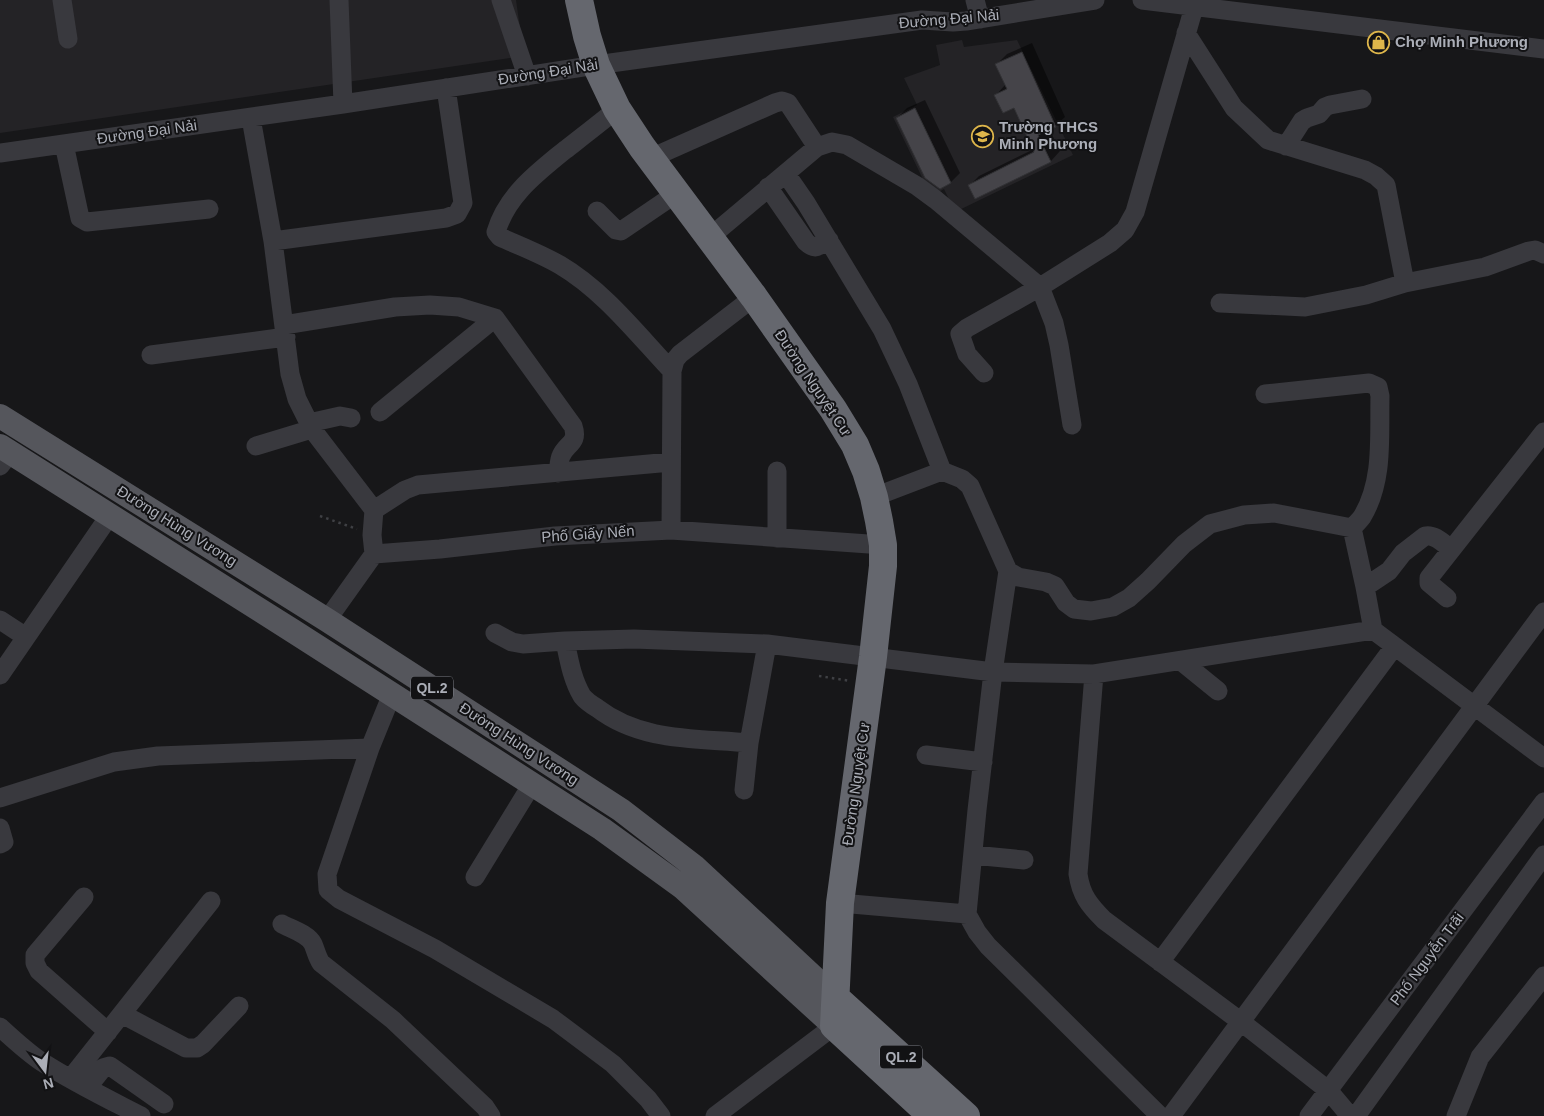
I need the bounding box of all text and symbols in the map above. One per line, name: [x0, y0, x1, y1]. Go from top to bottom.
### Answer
street label: Đường Đại Nải: [898, 6, 1000, 31]
shop icon: Chợ Minh Phương: [1367, 30, 1391, 54]
place label: Chợ Minh Phương: [1395, 33, 1528, 50]
street label: Đường Đại Nải: [497, 55, 599, 88]
street label: Đường Đại Nải: [96, 116, 198, 147]
place label: Trường THCS Minh Phương: [999, 118, 1098, 152]
school or university icon: Trường THCS Minh Phương: [971, 124, 995, 148]
street label: Đường Nguyệt Cư: [772, 327, 855, 439]
street label: Đường Hùng Vương: [114, 482, 240, 569]
street label: Phố Giấy Nến: [541, 522, 635, 545]
road number: QL.2: [411, 676, 453, 700]
street label: Đường Hùng Vương: [457, 699, 582, 788]
street label: Đường Nguyệt Cư: [838, 721, 873, 847]
street label: Phố Nguyễn Trãi: [1386, 909, 1467, 1008]
north arrow: [20, 1046, 70, 1096]
road number: QL.2: [880, 1046, 922, 1068]
text: N: [41, 1075, 55, 1093]

